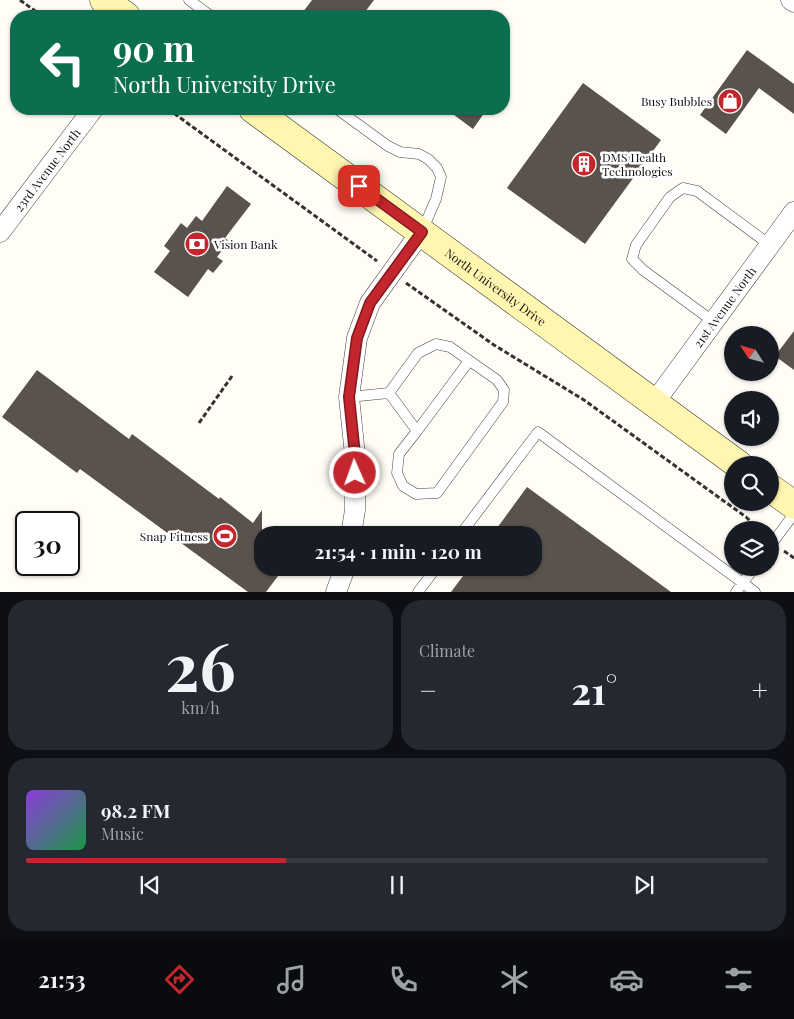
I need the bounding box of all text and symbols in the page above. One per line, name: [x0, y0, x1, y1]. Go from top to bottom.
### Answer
text: 90 m: [113, 24, 195, 71]
icon: left: [30, 30, 95, 95]
text: North University Drive: [113, 69, 336, 99]
shop icon: Busy Bubbles: [717, 88, 743, 114]
place label: Busy Bubbles: [641, 93, 712, 109]
street label: 23rd Avenue North: [11, 125, 84, 214]
place label: DMS Health Technologies: [602, 149, 673, 179]
building icon: DMS Health Technologies: [571, 151, 597, 177]
pin: [338, 165, 380, 207]
icon: arrive: [345, 172, 373, 200]
bank icon: Vision Bank: [184, 231, 210, 257]
place label: Vision Bank: [213, 236, 278, 252]
street label: North University Drive: [442, 244, 550, 329]
street label: 21st Avenue North: [689, 263, 759, 351]
north arrow: [724, 326, 779, 381]
map controls: [724, 326, 779, 576]
button: sound: [724, 391, 779, 446]
position arrow: [328, 446, 380, 498]
button: search: [724, 456, 779, 511]
speed limit sign: 30: [15, 511, 80, 576]
button: layers: [724, 521, 779, 576]
sports icon: Snap Fitness: [212, 523, 238, 549]
place label: Snap Fitness: [140, 528, 208, 544]
text: 21:54 · 1 min · 120 m: [314, 538, 482, 564]
text: 26: [165, 621, 236, 707]
text: Climate: [419, 640, 475, 661]
text: 21°: [571, 664, 617, 715]
text: −: [419, 671, 437, 708]
text: +: [752, 671, 768, 708]
text: km/h: [181, 697, 220, 718]
text: 98.2 FM: [101, 797, 170, 823]
text: Music: [101, 823, 144, 844]
icon: previous: [136, 871, 164, 899]
icon: pause: [383, 871, 411, 899]
icon: next: [630, 871, 658, 899]
icon: directions: [162, 962, 197, 997]
icon: music: [274, 962, 309, 997]
icon: phone: [386, 962, 421, 997]
icon: climate: [497, 962, 532, 997]
icon: car: [609, 962, 644, 997]
icon: filters: [721, 962, 756, 997]
text: 21:53: [38, 964, 86, 994]

